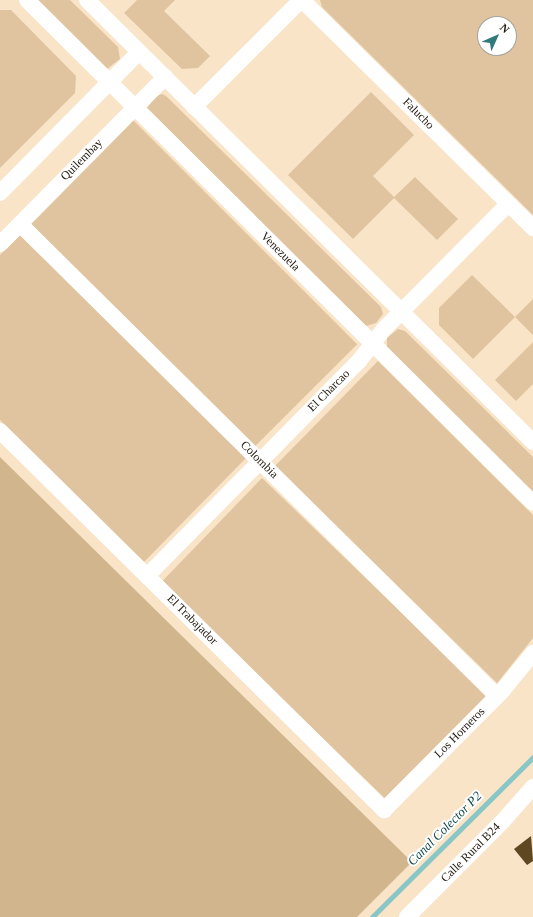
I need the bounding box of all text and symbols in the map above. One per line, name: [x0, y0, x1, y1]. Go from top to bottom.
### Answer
north arrow: [477, 16, 517, 56]
text: N: [498, 21, 512, 35]
street label: Falucho: [399, 95, 437, 133]
street label: Quilembay: [58, 136, 106, 184]
street label: Venezuela: [257, 229, 303, 275]
street label: El Charcao: [305, 367, 353, 415]
street label: Colombia: [237, 438, 281, 482]
street label: El Trabajador: [164, 592, 220, 648]
street label: Los Horneros: [432, 705, 488, 761]
water label: Canal Colector P2: [405, 789, 485, 869]
street label: Calle Rural B24: [438, 820, 504, 886]

